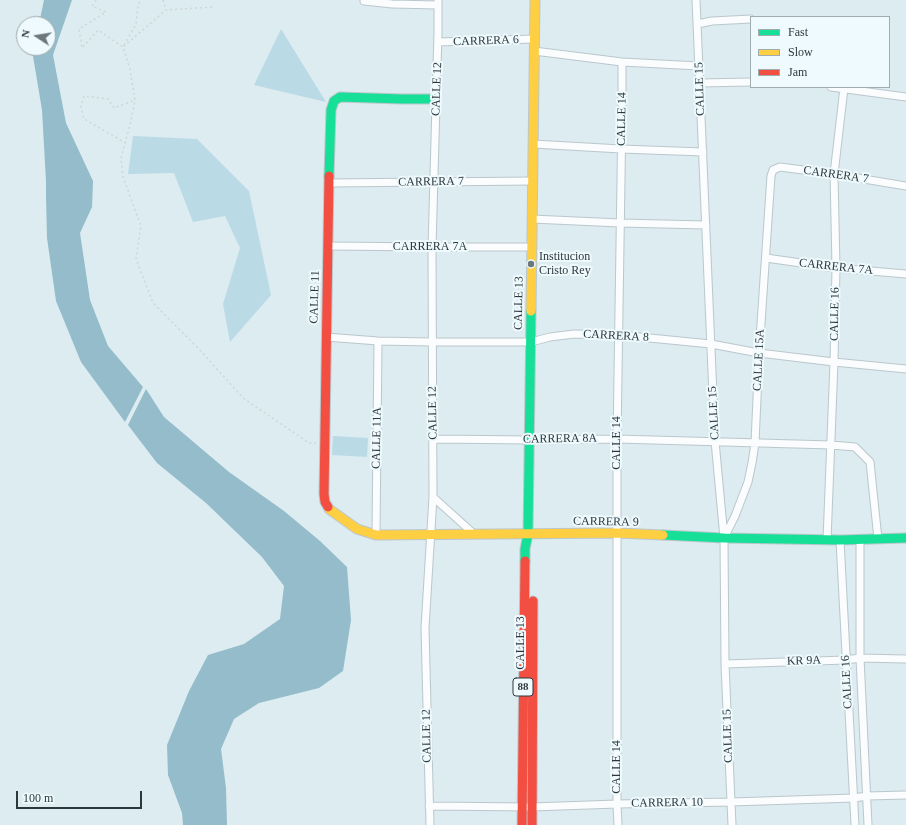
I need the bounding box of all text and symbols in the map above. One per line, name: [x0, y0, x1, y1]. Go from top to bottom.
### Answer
north arrow: [16, 16, 56, 56]
legend: [750, 16, 890, 88]
text: Fast: [788, 25, 808, 39]
text: N: [19, 29, 32, 39]
street label: CARRERA 6: [453, 33, 519, 49]
text: Slow: [788, 45, 813, 59]
street label: CALLE 12: [429, 62, 445, 116]
street label: CALLE 15: [692, 62, 708, 116]
text: Jam: [788, 65, 807, 79]
street label: CALLE 14: [614, 92, 630, 146]
street label: CARRERA 7: [802, 163, 870, 187]
street label: CARRERA 7: [398, 174, 464, 190]
street label: CARRERA 7A: [393, 240, 467, 254]
place label: Institucion Cristo Rey: [539, 250, 591, 278]
street label: CARRERA 7A: [798, 256, 874, 278]
marker: Institucion Cristo Rey: [526, 259, 536, 269]
street label: CALLE 11: [307, 270, 323, 324]
street label: CALLE 13: [511, 276, 527, 330]
street label: CALLE 16: [827, 287, 843, 341]
street label: CARRERA 8: [583, 327, 649, 345]
street label: CALLE 15A: [750, 329, 768, 391]
street label: CALLE 12: [425, 386, 441, 440]
street label: CALLE 15: [705, 386, 723, 440]
street label: CALLE 11A: [369, 407, 385, 469]
street label: CALLE 14: [610, 416, 624, 470]
street label: CARRERA 8A: [523, 431, 597, 447]
street label: CARRERA 9: [573, 514, 639, 530]
street label: CALLE 13: [514, 616, 528, 670]
street label: KR 9A: [787, 653, 821, 669]
street label: CALLE 16: [838, 655, 856, 709]
road number: 88: [513, 678, 533, 696]
street label: CALLE 12: [419, 709, 435, 763]
street label: CALLE 15: [720, 709, 736, 763]
street label: CALLE 14: [610, 740, 624, 794]
scale bar: [18, 783, 144, 809]
text: 100 m: [23, 791, 53, 805]
street label: CARRERA 10: [631, 795, 703, 811]

